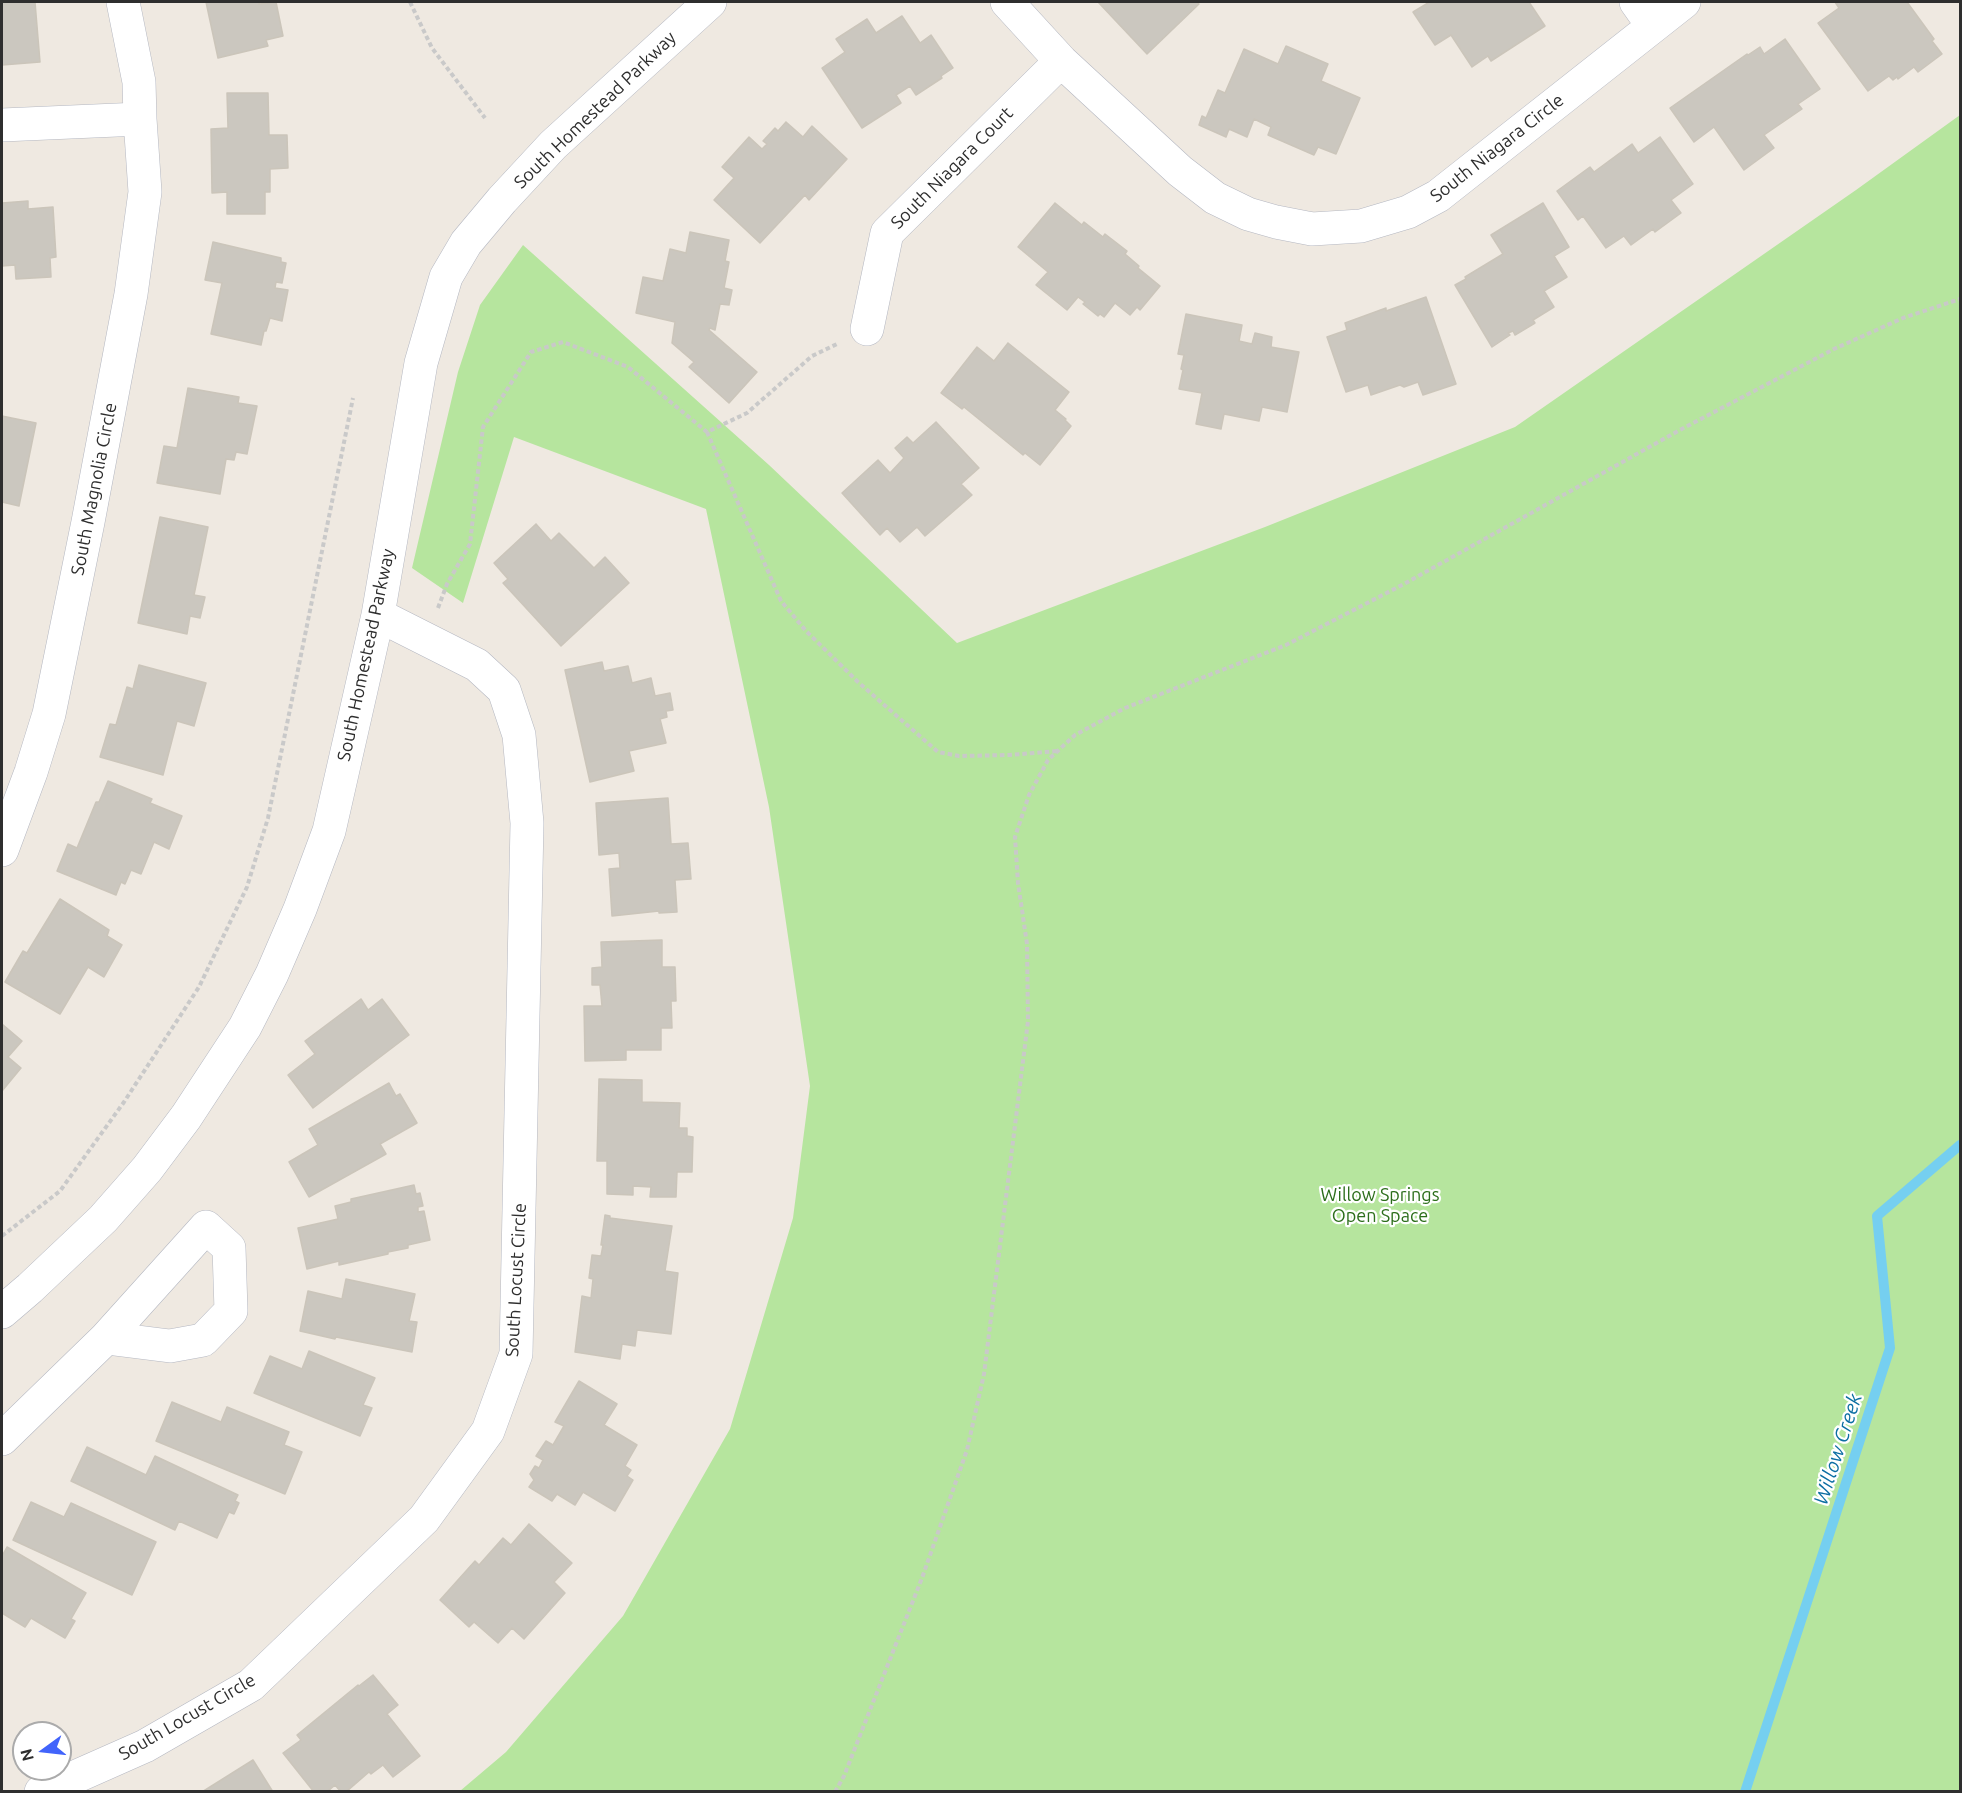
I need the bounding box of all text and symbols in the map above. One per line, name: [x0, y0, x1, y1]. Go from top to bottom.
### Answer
street label: South Homestead Parkway: [510, 27, 680, 193]
street label: South Niagara Circle: [1426, 89, 1568, 207]
street label: South Niagara Court: [886, 102, 1018, 234]
street label: South Magnolia Circle: [67, 401, 121, 577]
street label: South Homestead Parkway: [333, 547, 399, 763]
park label: Willow Springs Open Space: [1320, 1184, 1440, 1226]
street label: South Locust Circle: [501, 1202, 531, 1358]
water label: Willow Creek: [1809, 1390, 1867, 1508]
street label: South Locust Circle: [115, 1669, 259, 1765]
north arrow: [12, 1721, 72, 1781]
text: N: [16, 1747, 37, 1763]

